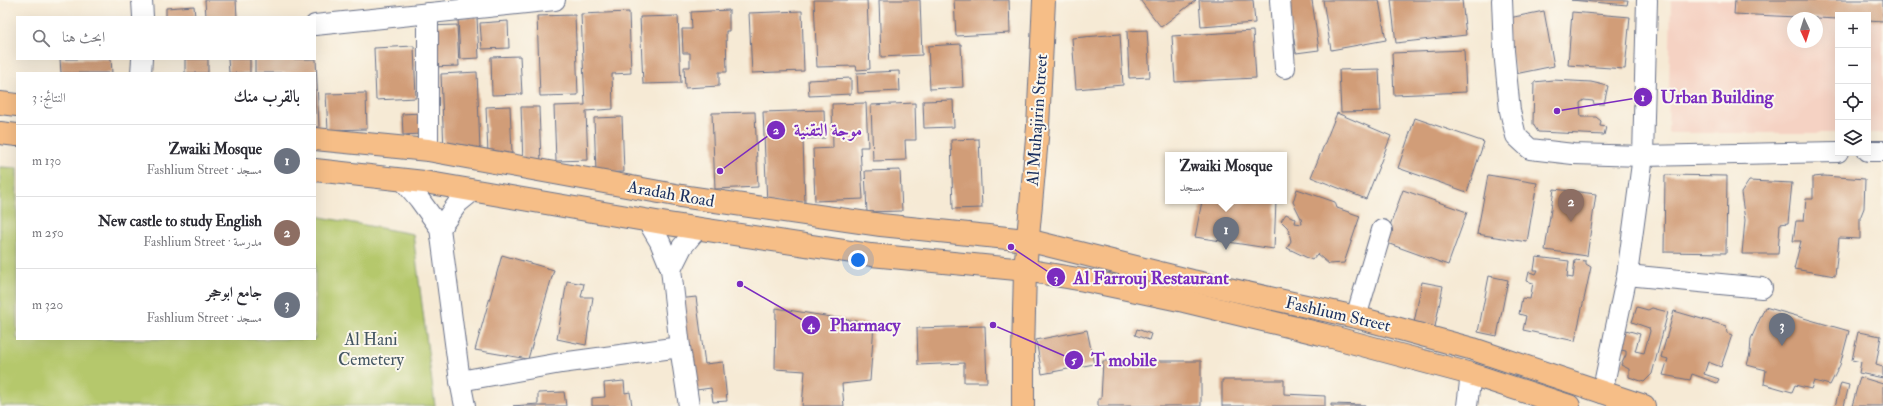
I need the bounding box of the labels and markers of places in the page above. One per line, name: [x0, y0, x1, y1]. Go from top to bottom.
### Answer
callout: Urban Building: [1633, 82, 1782, 112]
callout: موجة التقنية: [766, 115, 870, 145]
pin: 2: [1558, 189, 1584, 222]
pin: 1: [1213, 217, 1239, 250]
callout: Al Farrouj Restaurant: [1046, 262, 1237, 292]
callout: Pharmacy: [801, 310, 908, 340]
pin: 3: [1769, 313, 1795, 346]
callout: T mobile: [1064, 345, 1165, 375]

